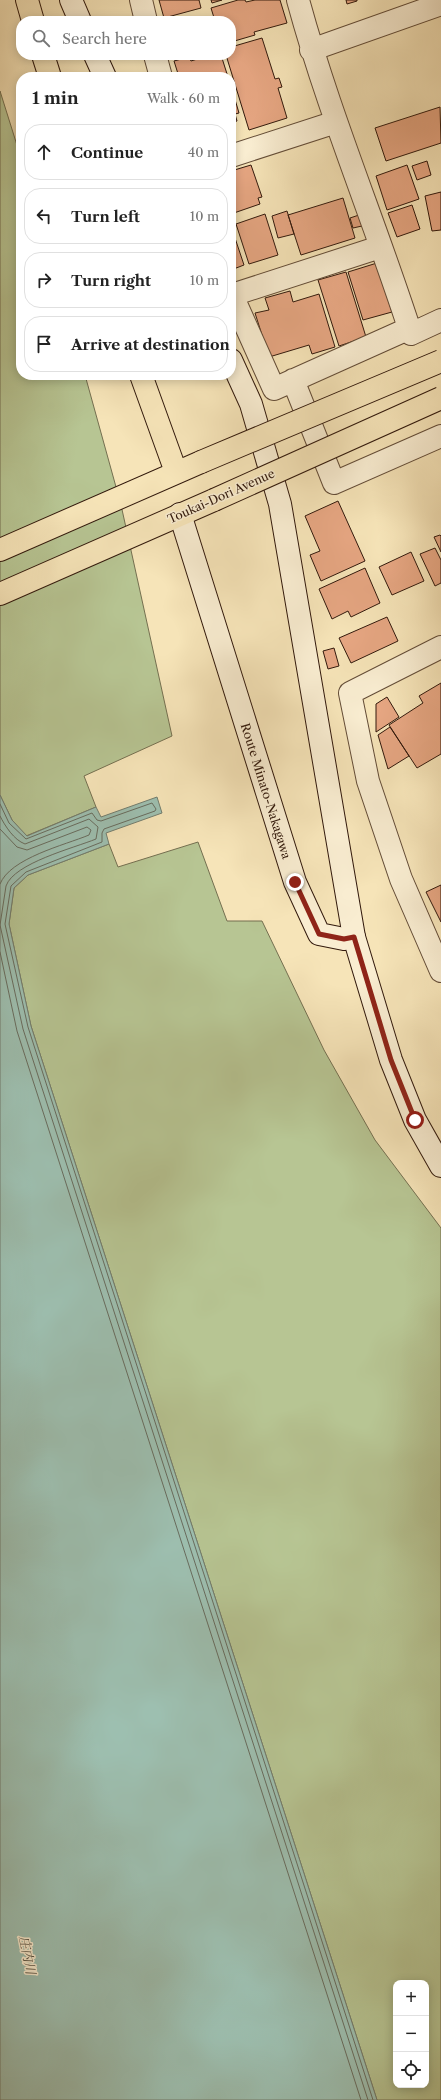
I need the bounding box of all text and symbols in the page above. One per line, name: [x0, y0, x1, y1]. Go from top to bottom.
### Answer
search box: [16, 16, 236, 60]
icon: search: [30, 27, 52, 49]
text: Search here: [62, 29, 147, 48]
text: 1 min: [32, 88, 79, 108]
text: Walk · 60 m: [147, 90, 220, 106]
icon: ahead: [33, 141, 55, 163]
text: Continue: [71, 143, 143, 162]
text: 40 m: [188, 144, 219, 160]
icon: left: [33, 205, 55, 227]
text: Turn left: [71, 207, 140, 226]
text: 10 m: [190, 208, 219, 224]
icon: right: [33, 269, 55, 291]
text: Turn right: [71, 271, 151, 290]
text: 10 m: [190, 272, 219, 288]
icon: arrive: [33, 333, 55, 355]
text: Arrive at destination: [71, 335, 230, 354]
street label: Toukai-Dori Avenue: [165, 465, 277, 526]
street label: Route Minato-Nakagawa: [238, 721, 295, 861]
route end: [286, 873, 304, 891]
route start: [406, 1111, 424, 1129]
water label: 庄内川: [16, 1934, 40, 1978]
map controls: [393, 1980, 429, 2088]
button: +: [393, 1980, 429, 2016]
button: −: [393, 2016, 429, 2052]
button: locate: [393, 2052, 429, 2088]

